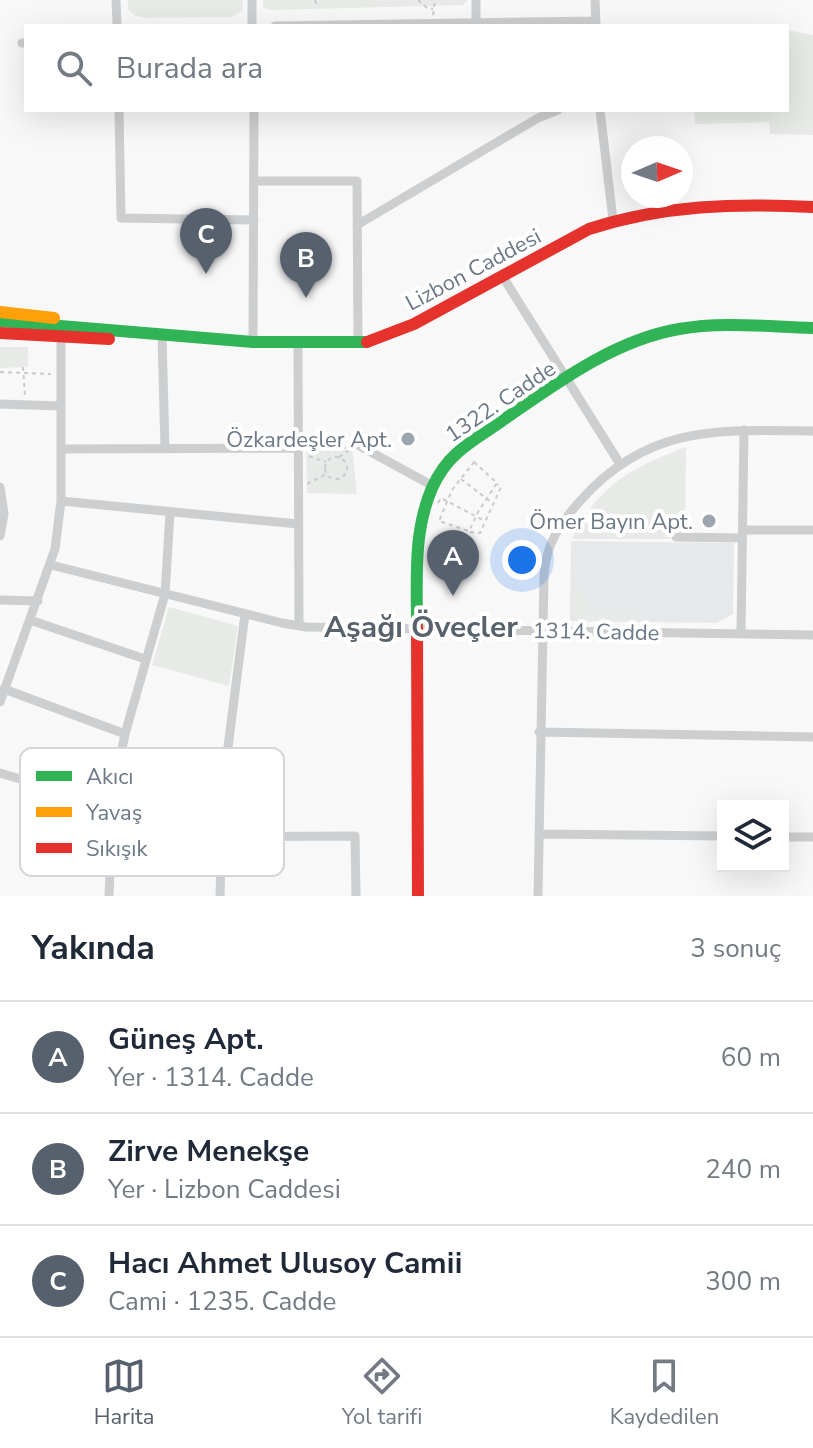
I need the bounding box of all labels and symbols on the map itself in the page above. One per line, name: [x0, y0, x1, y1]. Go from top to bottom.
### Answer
north arrow: [621, 136, 693, 208]
pin: C: [180, 208, 232, 274]
street label: Lizbon Caddesi: [400, 222, 547, 318]
pin: B: [280, 232, 332, 298]
street label: 1322. Cadde: [440, 354, 562, 450]
place label: Özkardeşler Apt.: [226, 425, 392, 455]
marker: Özkardeşler Apt.: [399, 430, 417, 448]
place label: Ömer Bayın Apt.: [529, 507, 693, 537]
marker: Ömer Bayın Apt.: [700, 512, 718, 530]
pin: A: [427, 530, 479, 596]
your location: [502, 540, 542, 580]
district label: Aşağı Öveçler: [324, 607, 518, 648]
street label: 1314. Cadde: [532, 616, 660, 648]
legend: [20, 748, 284, 876]
text: Akıcı: [86, 762, 133, 792]
text: Yavaş: [85, 798, 142, 828]
text: Sıkışık: [86, 834, 148, 864]

